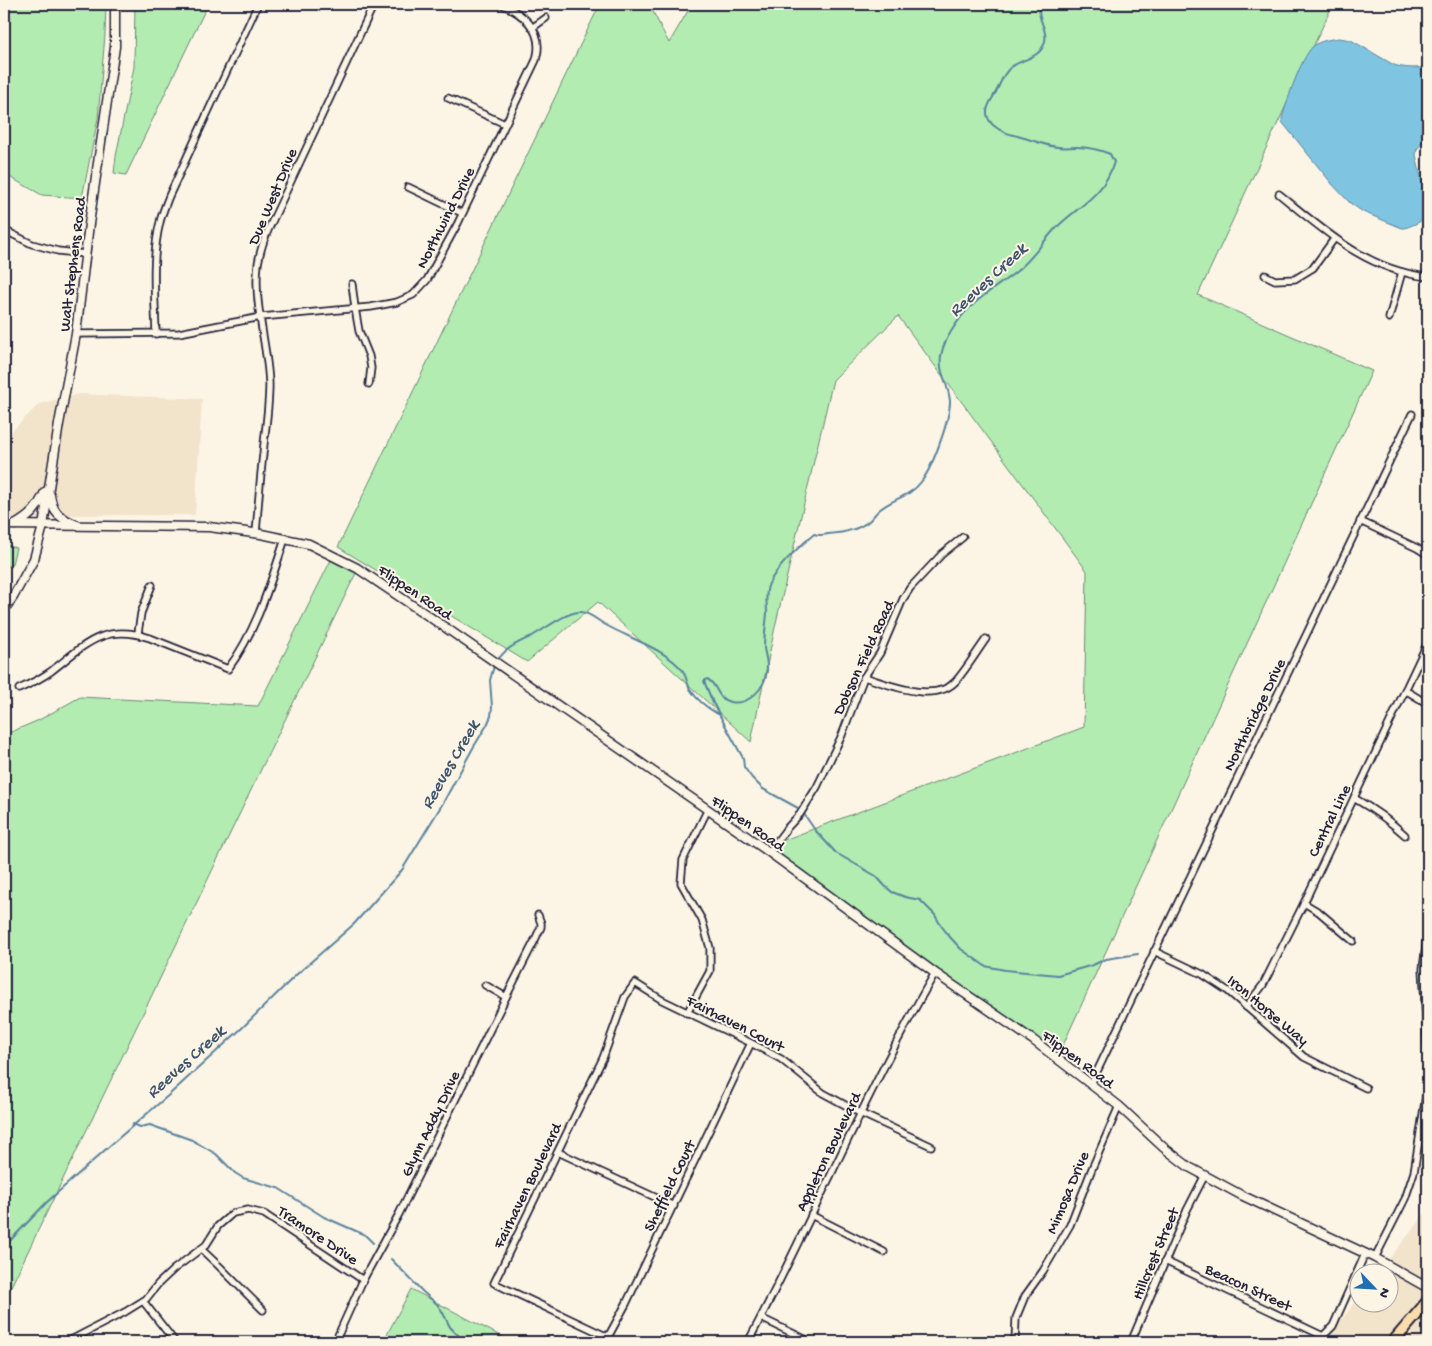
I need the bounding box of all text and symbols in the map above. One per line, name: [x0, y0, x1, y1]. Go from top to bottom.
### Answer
street label: Due West Drive: [245, 146, 303, 249]
street label: Northwind Drive: [413, 164, 481, 272]
street label: Walt Stephens Road: [57, 194, 92, 333]
water label: Reeves Creek: [945, 238, 1033, 322]
street label: Flippen Road: [372, 562, 456, 627]
street label: Dobson Field Road: [830, 597, 901, 720]
street label: Northbridge Drive: [1221, 656, 1292, 775]
water label: Reeves Creek: [417, 715, 486, 813]
street label: Central Line: [1305, 782, 1357, 861]
street label: Flippen Road: [706, 792, 789, 858]
street label: Iron Horse Way: [1222, 972, 1311, 1051]
street label: Fairhaven Court: [682, 992, 788, 1059]
water label: Reeves Creek: [143, 1021, 232, 1104]
street label: Flippen Road: [1036, 1027, 1118, 1095]
street label: Glynn Addy Drive: [398, 1068, 466, 1180]
street label: Appleton Boulevard: [793, 1089, 868, 1215]
street label: Fairhaven Boulevard: [490, 1119, 568, 1253]
street label: Sheffield Court: [641, 1136, 702, 1235]
street label: Mimosa Drive: [1043, 1149, 1095, 1237]
street label: Tramore Drive: [272, 1202, 362, 1271]
street label: Hillcrest Street: [1129, 1204, 1186, 1303]
street label: Beacon Street: [1200, 1260, 1295, 1318]
north arrow: [1350, 1264, 1400, 1314]
text: N: [1374, 1285, 1393, 1300]

